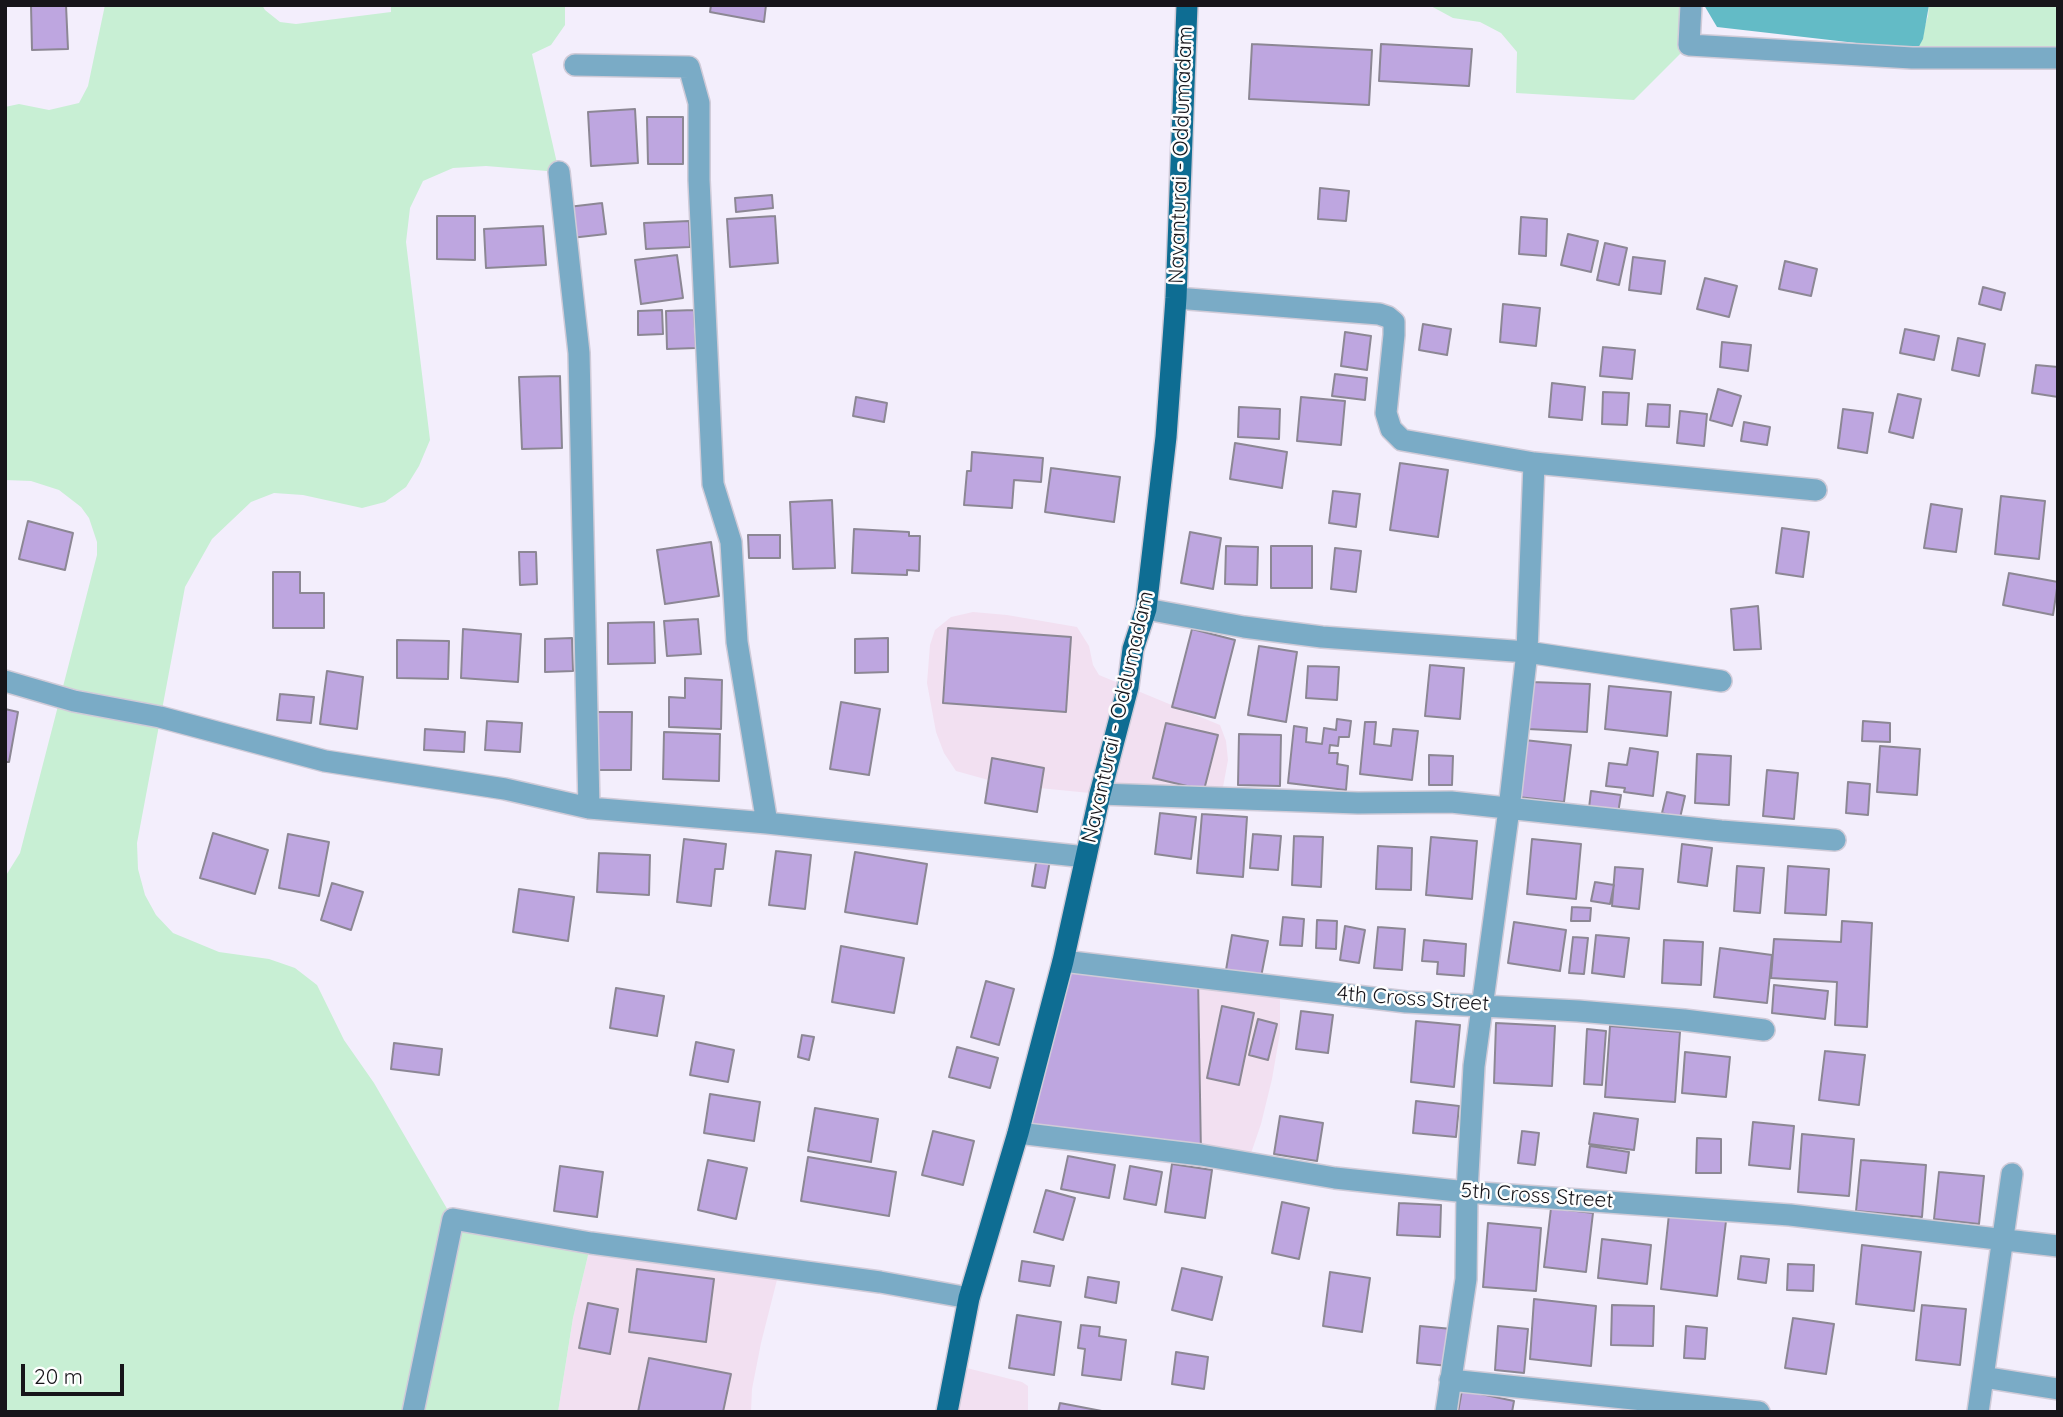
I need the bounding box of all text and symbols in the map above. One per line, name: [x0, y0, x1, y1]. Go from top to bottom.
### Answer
street label: Navanturai - Oddumadam: [1164, 26, 1198, 284]
street label: Navanturai - Oddumadam: [1077, 588, 1159, 846]
street label: 4th Cross Street: [1336, 981, 1490, 1017]
street label: 5th Cross Street: [1460, 1178, 1614, 1214]
scale bar: [24, 1350, 128, 1394]
text: 20 m: [34, 1363, 83, 1389]

